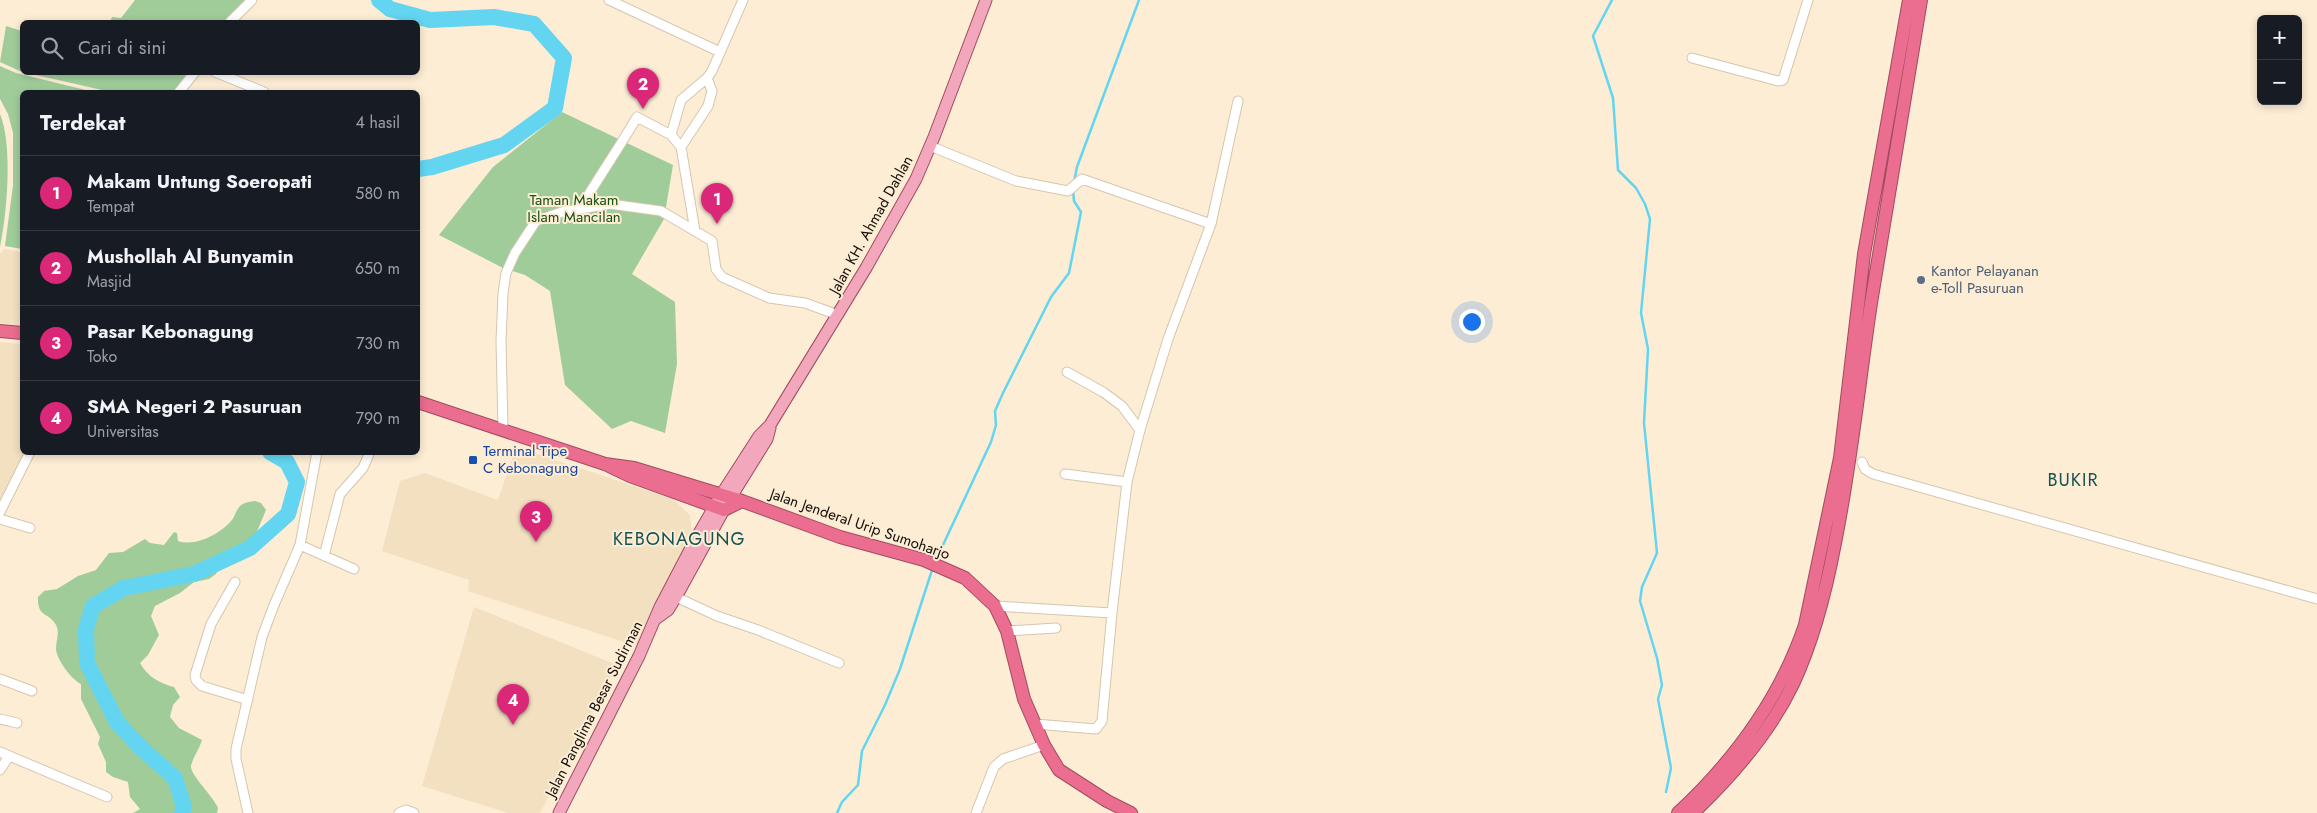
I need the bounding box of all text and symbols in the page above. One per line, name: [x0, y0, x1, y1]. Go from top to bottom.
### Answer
map controls: [2257, 15, 2302, 105]
button: +: [2257, 15, 2302, 60]
search box: [20, 20, 420, 75]
icon: search: [38, 34, 66, 62]
text: Cari di sini: [78, 34, 166, 61]
button: −: [2257, 60, 2302, 105]
pin: 2: [627, 68, 659, 109]
text: Terdekat: [40, 108, 125, 138]
text: 4 hasil: [355, 111, 400, 134]
street label: Jalan KH. Ahmad Dahlan: [823, 152, 918, 300]
text: Makam Untung Soeropati: [87, 168, 312, 195]
text: 1: [52, 182, 60, 205]
text: 580 m: [355, 182, 400, 205]
pin: 1: [701, 183, 733, 224]
park label: Taman Makam Islam Mancilan: [527, 189, 621, 228]
text: Tempat: [87, 195, 134, 218]
text: Mushollah Al Bunyamin: [87, 243, 294, 270]
text: 2: [51, 257, 61, 280]
text: 650 m: [355, 257, 400, 280]
place label: Kantor Pelayanan e-Toll Pasuruan: [1931, 260, 2039, 299]
text: Masjid: [87, 270, 131, 293]
marker: Kantor Pelayanan e-Toll Pasuruan: [1915, 274, 1927, 286]
your location: [1459, 309, 1485, 335]
text: Pasar Kebonagung: [87, 318, 254, 345]
text: 3: [51, 332, 61, 355]
text: 730 m: [356, 332, 400, 355]
text: Toko: [87, 345, 117, 368]
text: SMA Negeri 2 Pasuruan: [87, 393, 302, 420]
text: 4: [50, 407, 62, 430]
text: 790 m: [356, 407, 400, 430]
text: Universitas: [87, 420, 159, 443]
place label: Terminal Tipe C Kebonagung: [483, 440, 578, 479]
marker: Terminal Tipe C Kebonagung: [467, 454, 479, 466]
district label: BUKIR: [2048, 467, 2098, 493]
street label: Jalan Jenderal Urip Sumoharjo: [765, 482, 953, 565]
pin: 3: [520, 501, 552, 542]
district label: KEBONAGUNG: [613, 526, 745, 552]
street label: Jalan Panglima Besar Sudirman: [539, 617, 648, 803]
pin: 4: [497, 684, 529, 725]

